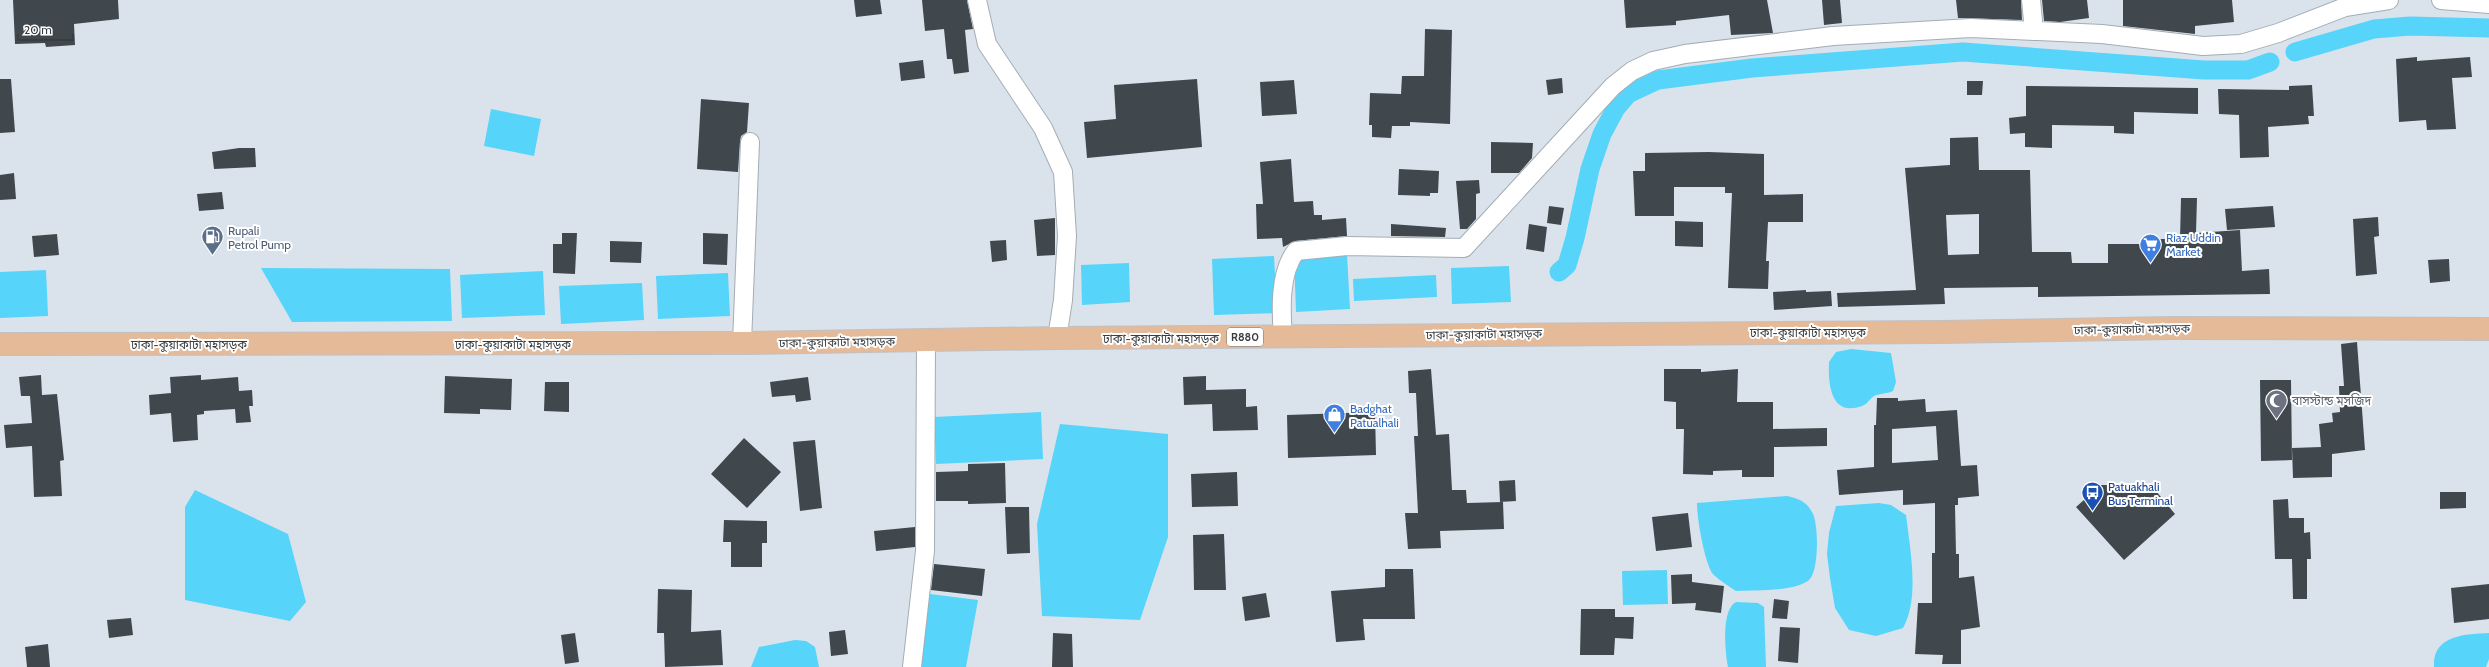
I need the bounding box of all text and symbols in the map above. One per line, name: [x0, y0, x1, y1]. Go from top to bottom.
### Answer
scale bar: [18, 16, 73, 42]
text: 20 m: [24, 22, 52, 37]
place label: Rupali Petrol Pump: [228, 223, 291, 252]
fuel station icon: Rupali Petrol Pump: [200, 224, 226, 257]
place label: Riaz Uddin Market: [2166, 230, 2221, 259]
supermarket icon: Riaz Uddin Market: [2138, 231, 2164, 264]
street label: ঢাকা-কুয়াকাটা মহাসড়ক: [2073, 320, 2190, 339]
street label: ঢাকা-কুয়াকাটা মহাসড়ক: [1425, 325, 1542, 344]
street label: ঢাকা-কুয়াকাটা মহাসড়ক: [1749, 325, 1866, 341]
road number: R880: [1227, 328, 1263, 346]
street label: ঢাকা-কুয়াকাটা মহাসড়ক: [1102, 331, 1219, 347]
street label: ঢাকা-কুয়াকাটা মহাসড়ক: [778, 333, 895, 352]
street label: ঢাকা-কুয়াকাটা মহাসড়ক: [130, 337, 247, 353]
street label: ঢাকা-কুয়াকাটা মহাসড়ক: [454, 337, 571, 353]
mosque icon: বাসস্টান্ড মসজিদ: [2263, 387, 2289, 420]
place label: বাসস্টান্ড মসজিদ: [2291, 393, 2372, 408]
place label: Badghat Patualhali: [1350, 401, 1399, 430]
shop icon: Badghat Patualhali: [1322, 402, 1348, 435]
place label: Patuakhali Bus Terminal: [2108, 479, 2173, 508]
bus stop icon: Patuakhali Bus Terminal: [2080, 480, 2106, 513]

